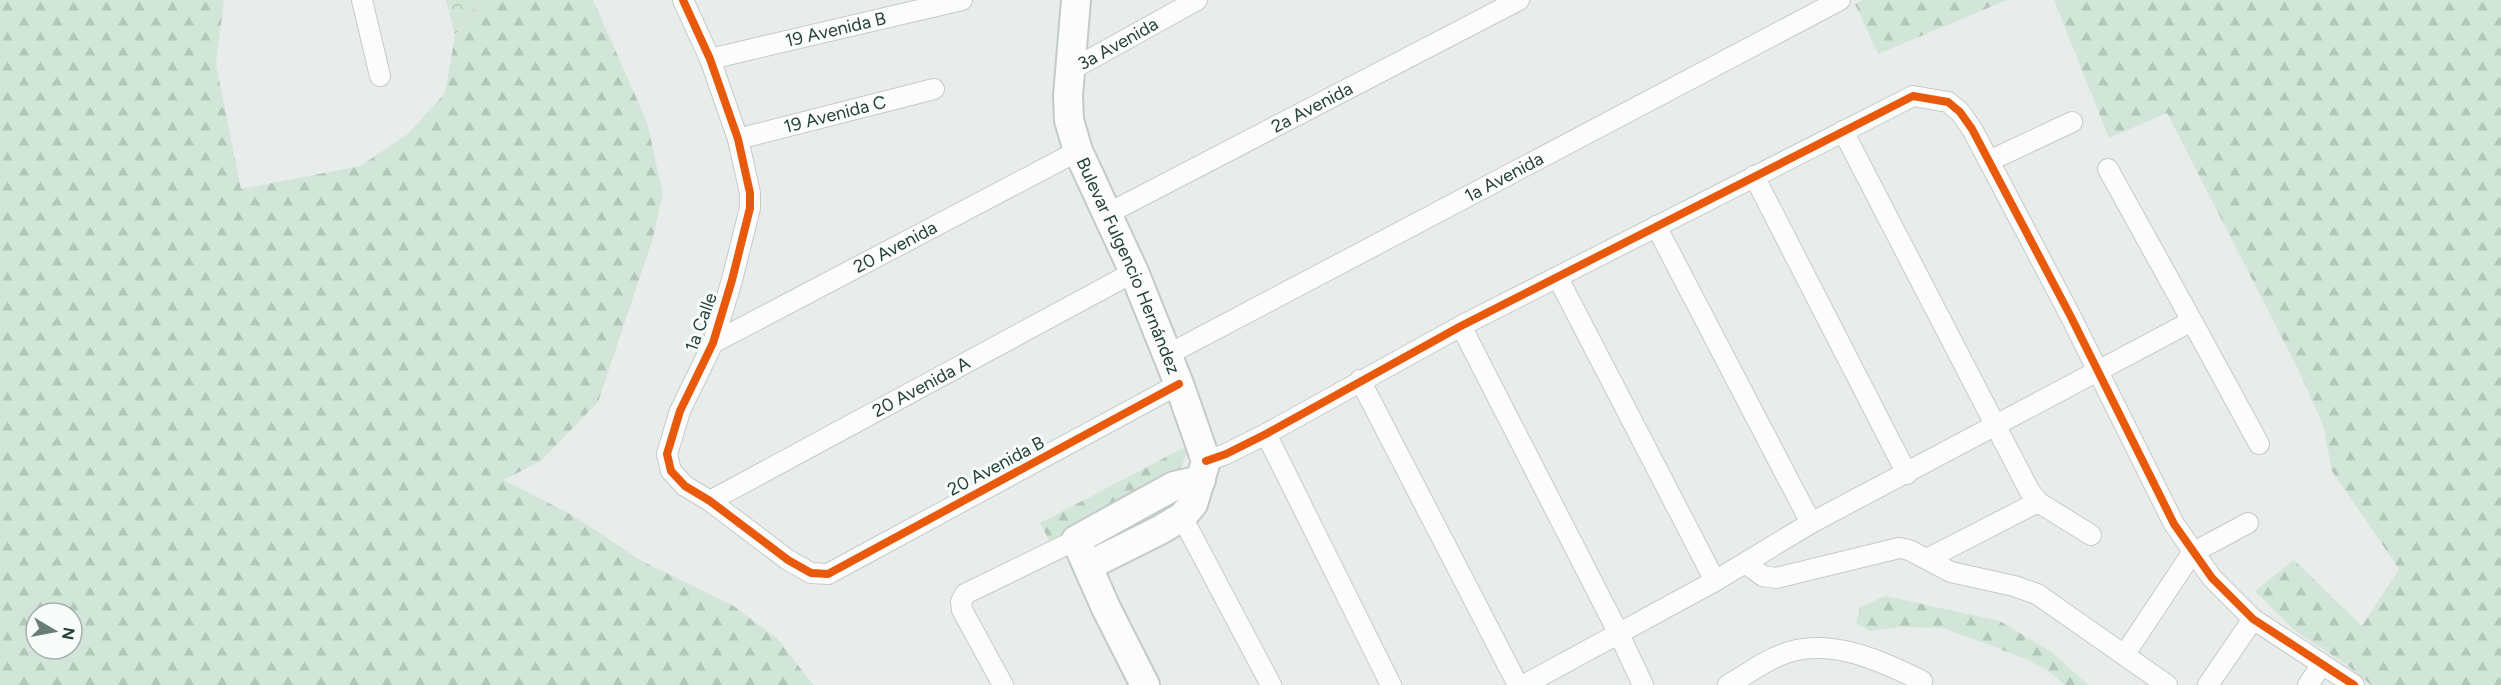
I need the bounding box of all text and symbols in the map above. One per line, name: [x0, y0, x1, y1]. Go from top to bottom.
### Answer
street label: 19 Avenida B: [783, 7, 888, 52]
street label: 3a Avenida: [1074, 13, 1162, 75]
street label: 2a Avenida: [1268, 77, 1356, 138]
street label: 19 Avenida C: [782, 91, 888, 138]
street label: 1a Avenida: [1461, 147, 1547, 207]
street label: Bulevar Fulgencio Hernández: [1071, 154, 1185, 378]
street label: 20 Avenida: [850, 216, 941, 278]
street label: 1a Calle: [680, 289, 722, 354]
street label: 20 Avenida A: [869, 352, 974, 422]
street label: 20 Avenida B: [944, 431, 1048, 501]
north arrow: [24, 601, 84, 661]
text: N: [58, 626, 79, 641]

